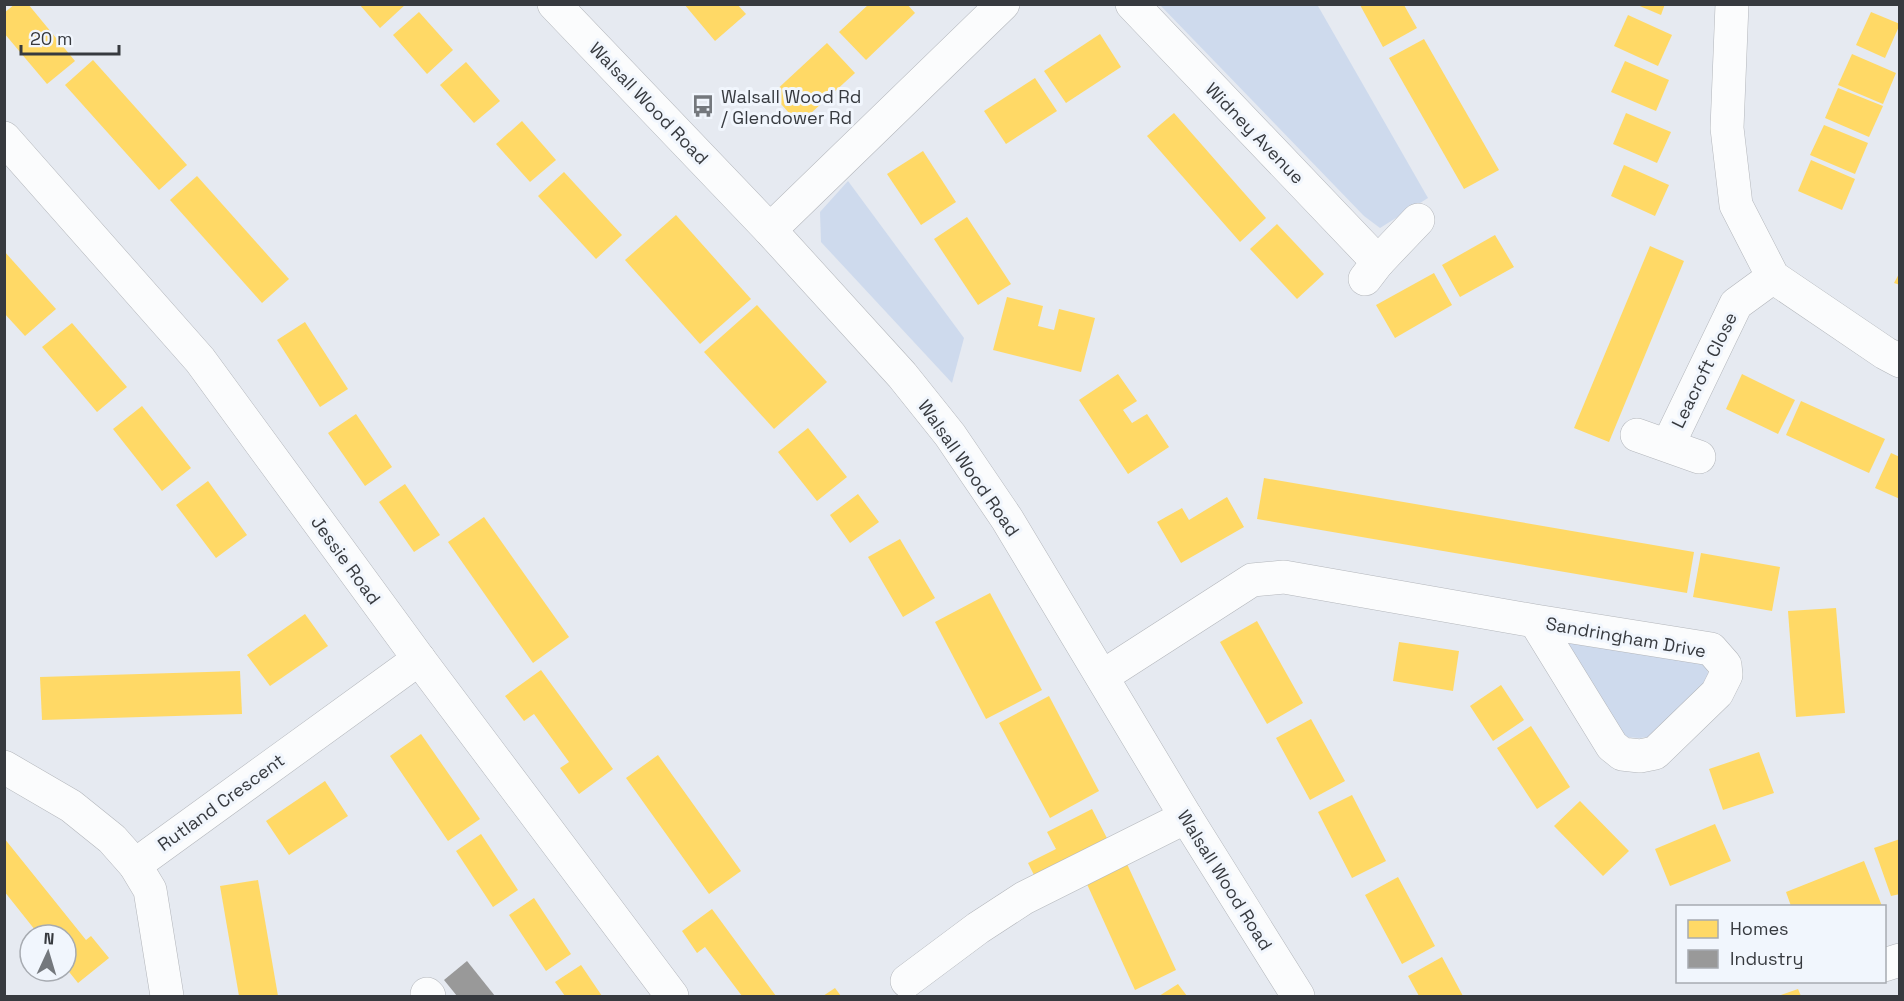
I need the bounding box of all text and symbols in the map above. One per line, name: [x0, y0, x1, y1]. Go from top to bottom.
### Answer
scale bar: [21, 18, 118, 56]
text: 20 m: [30, 27, 73, 50]
street label: Walsall Wood Road: [585, 37, 713, 169]
street label: Widney Avenue: [1201, 77, 1309, 189]
place label: Walsall Wood Rd / Glendower Rd: [721, 85, 861, 129]
bus stop icon: Walsall Wood Rd / Glendower Rd: [690, 93, 716, 119]
street label: Leacroft Close: [1666, 308, 1742, 432]
street label: Walsall Wood Road: [913, 395, 1025, 541]
street label: Jessie Road: [306, 511, 386, 609]
street label: Sandringham Drive: [1544, 612, 1708, 662]
street label: Rutland Crescent: [153, 748, 289, 856]
street label: Walsall Wood Road: [1172, 805, 1278, 955]
legend: [1676, 905, 1886, 983]
text: Homes: [1730, 917, 1789, 940]
north arrow: [18, 923, 78, 983]
text: N: [43, 928, 55, 949]
text: Industry: [1730, 947, 1803, 970]

